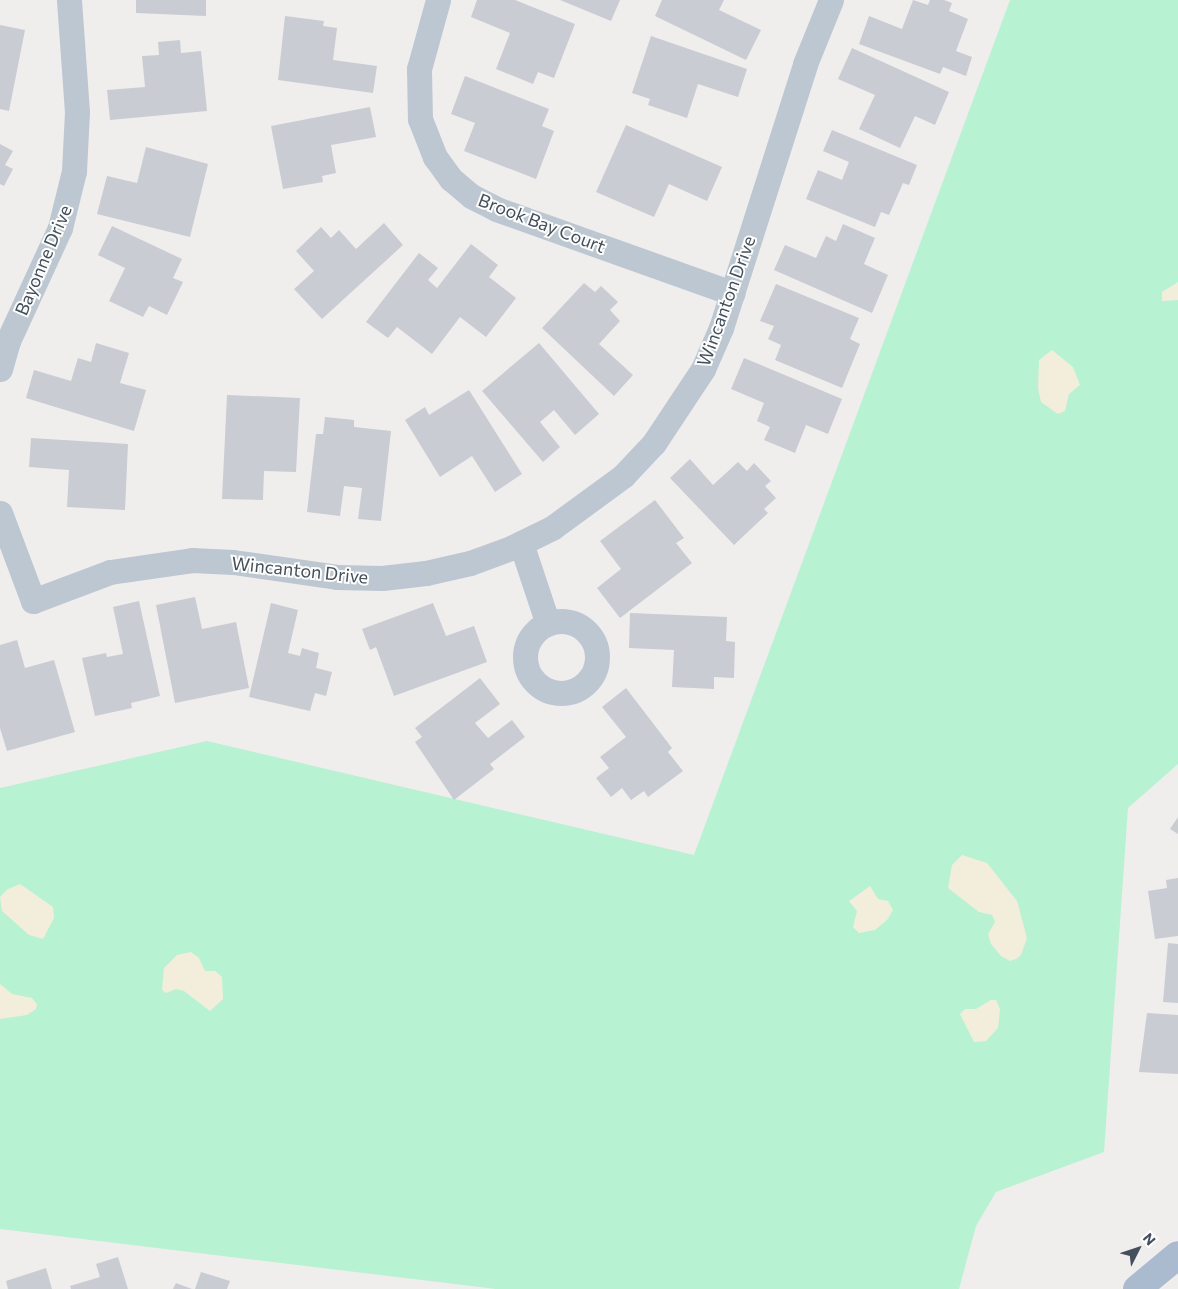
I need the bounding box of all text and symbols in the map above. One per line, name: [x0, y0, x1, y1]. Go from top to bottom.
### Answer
street label: Brook Bay Court: [475, 189, 609, 257]
street label: Bayonne Drive: [10, 202, 76, 318]
street label: Wincanton Drive: [692, 233, 760, 369]
street label: Wincanton Drive: [231, 552, 369, 588]
north arrow: [1113, 1224, 1163, 1274]
text: N: [1140, 1229, 1160, 1248]

